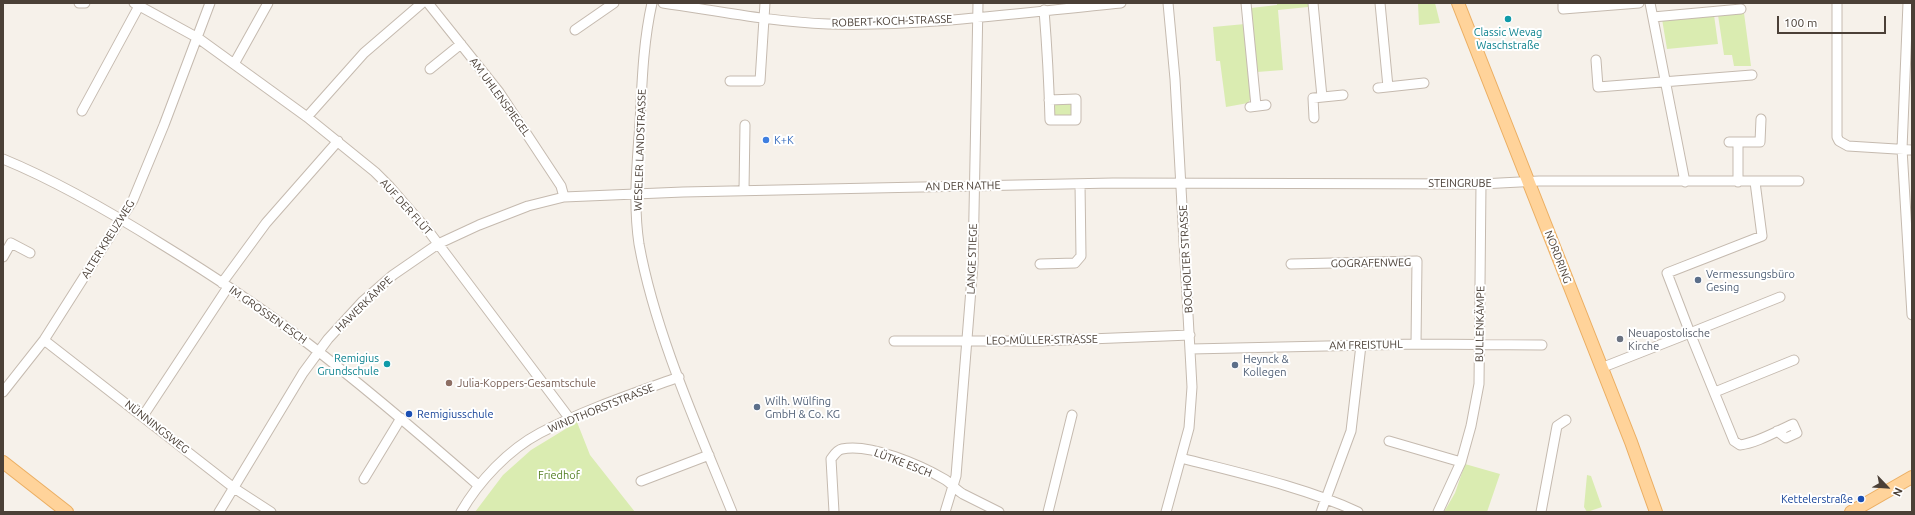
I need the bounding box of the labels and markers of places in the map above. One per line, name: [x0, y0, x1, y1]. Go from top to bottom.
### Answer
marker: Classic Wevag Waschstraße: [1503, 14, 1513, 24]
place label: Classic Wevag Waschstraße: [1474, 25, 1542, 51]
place label: K+K: [774, 133, 794, 147]
marker: K+K: [761, 135, 771, 145]
place label: Vermessungsbüro Gesing: [1706, 267, 1795, 293]
marker: Vermessungsbüro Gesing: [1693, 275, 1703, 285]
place label: Neuapostolische Kirche: [1628, 326, 1710, 352]
marker: Neuapostolische Kirche: [1615, 334, 1625, 344]
place label: Remigius Grundschule: [317, 351, 379, 377]
place label: Heynck & Kollegen: [1243, 352, 1289, 378]
marker: Remigius Grundschule: [382, 359, 392, 369]
marker: Heynck & Kollegen: [1230, 360, 1240, 370]
place label: Julia-Koppers-Gesamtschule: [457, 376, 596, 390]
marker: Julia-Koppers-Gesamtschule: [444, 378, 454, 388]
place label: Wilh. Wülfing GmbH & Co. KG: [765, 394, 840, 420]
marker: Wilh. Wülfing GmbH & Co. KG: [752, 402, 762, 412]
place label: Remigiusschule: [417, 407, 494, 421]
marker: Remigiusschule: [404, 409, 414, 419]
place label: Kettelerstraße: [1781, 492, 1853, 506]
marker: Kettelerstraße: [1856, 494, 1866, 504]

